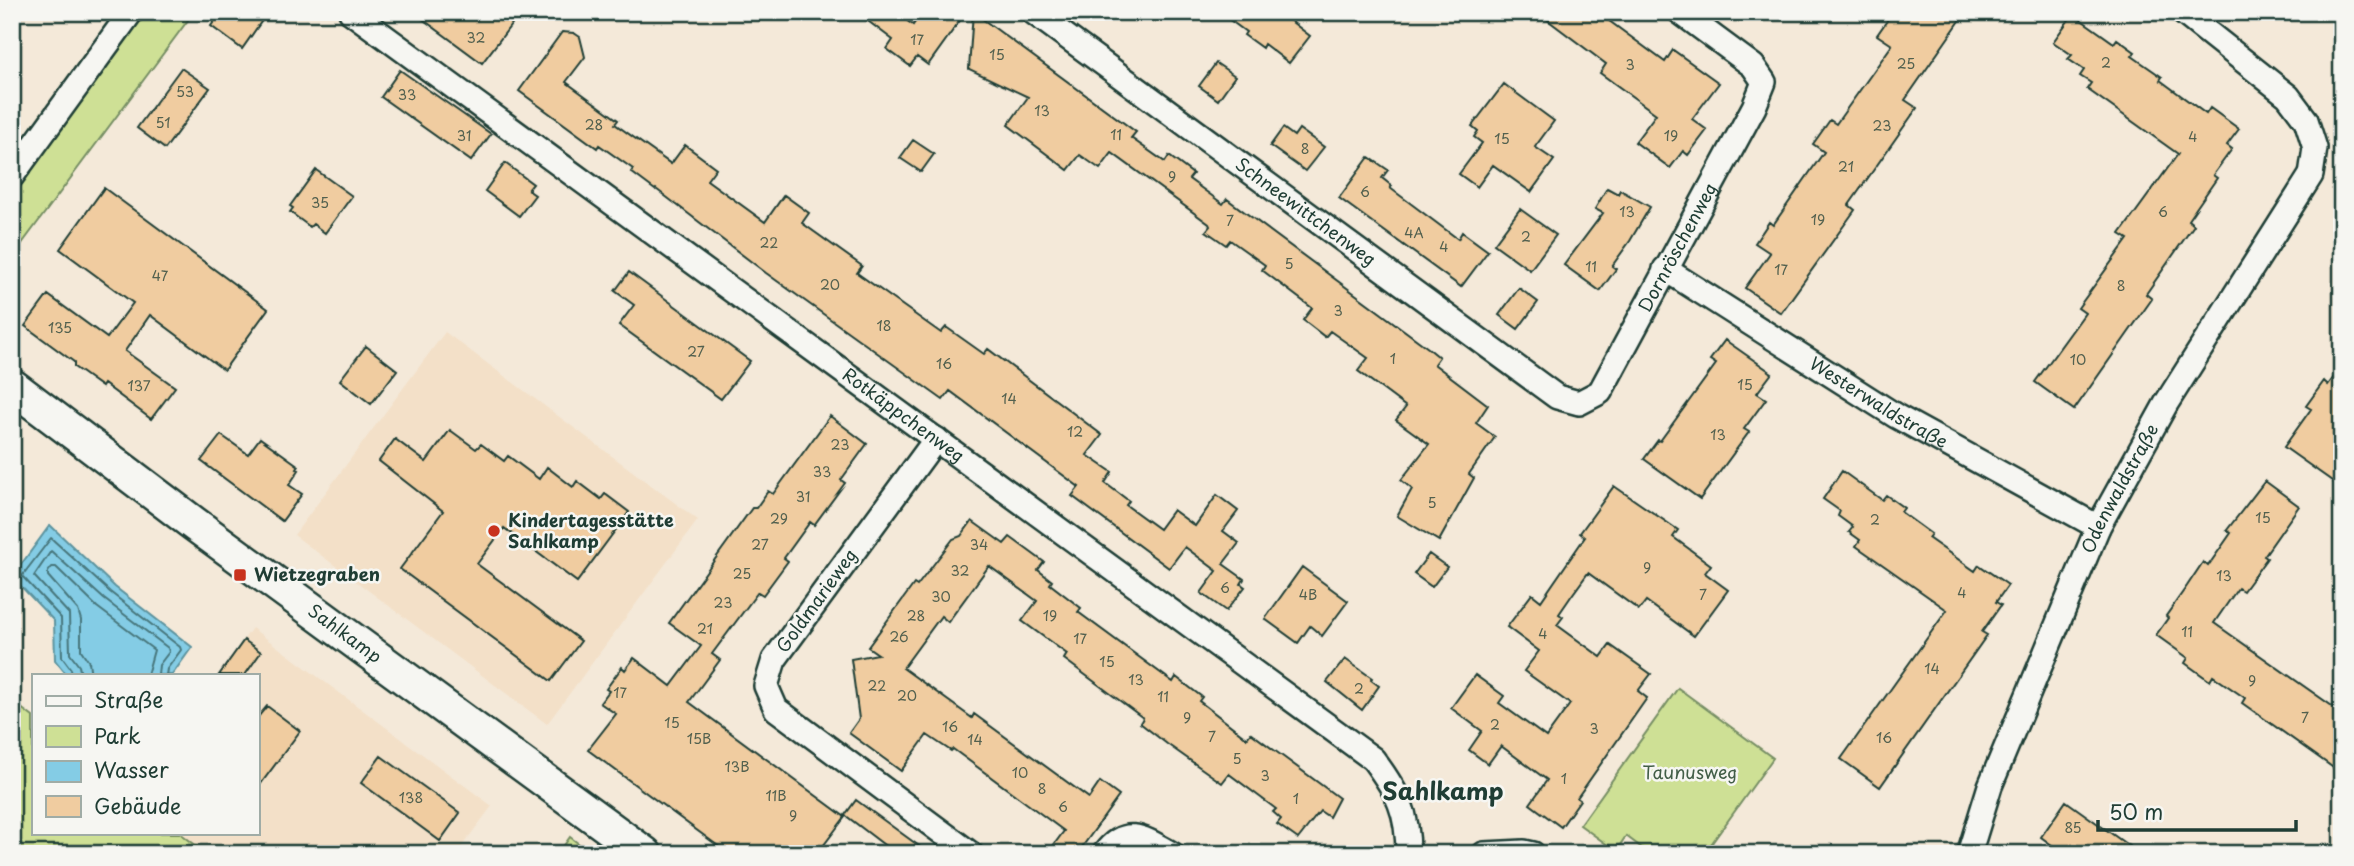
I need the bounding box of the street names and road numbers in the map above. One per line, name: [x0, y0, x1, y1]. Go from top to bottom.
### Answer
street label: Schneewittchenweg: [1230, 150, 1382, 272]
street label: Dornröschenweg: [1631, 177, 1723, 316]
street label: Westerwaldstraße: [1805, 349, 1953, 454]
street label: Rotkäppchenweg: [837, 361, 971, 468]
street label: Odenwaldstraße: [2074, 418, 2164, 557]
street label: Goldmarieweg: [769, 542, 863, 658]
street label: Sahlkamp: [303, 597, 388, 669]

